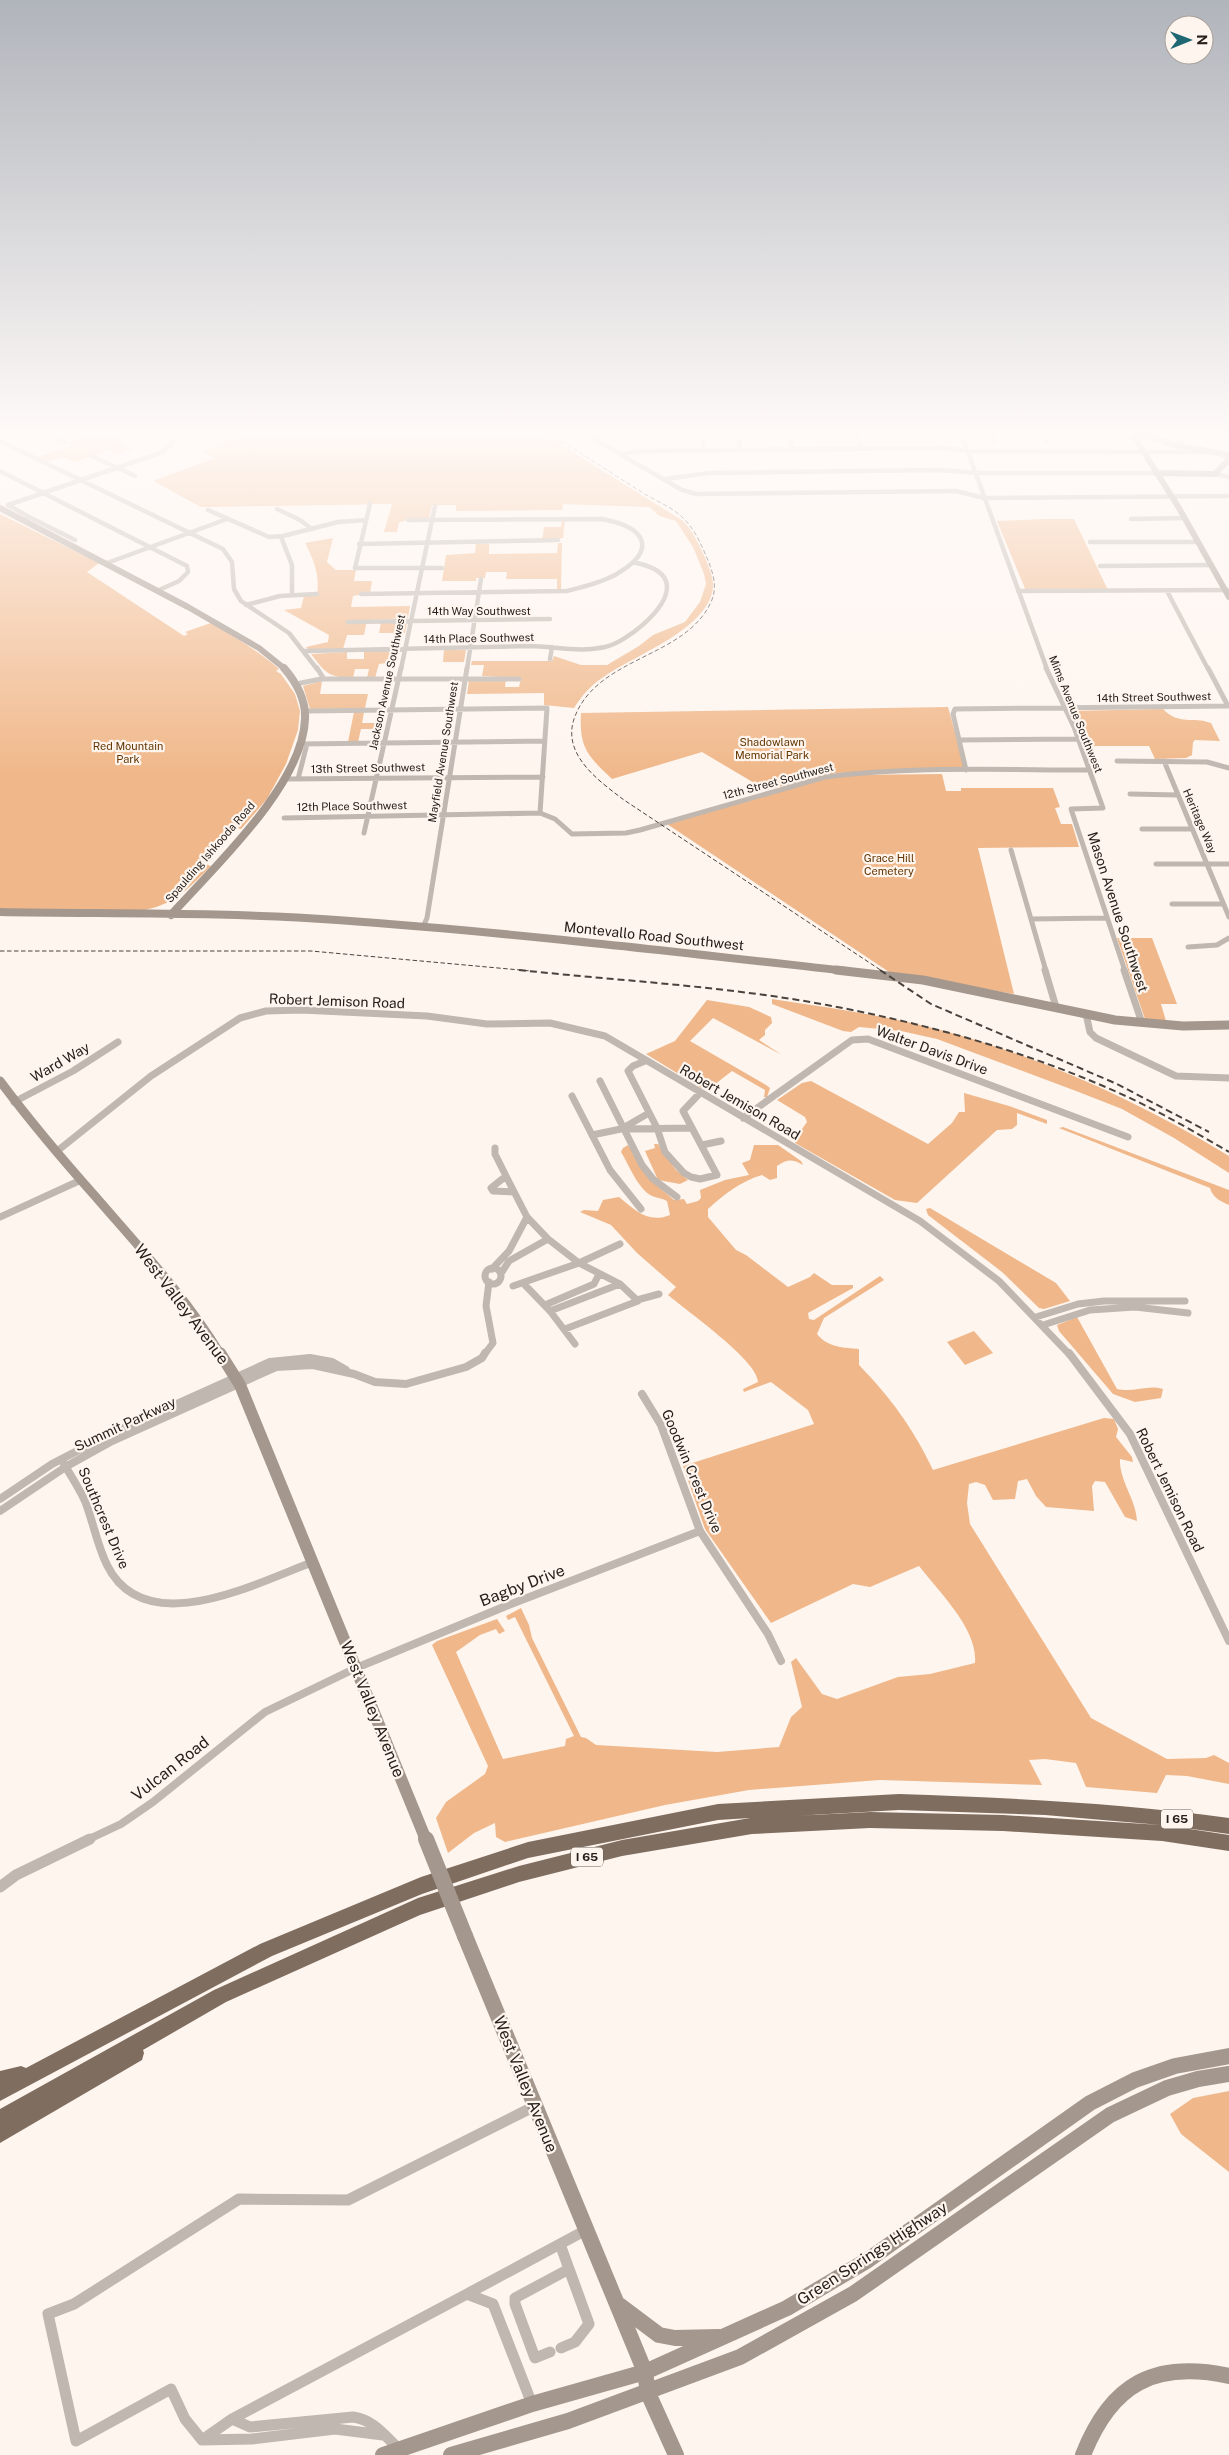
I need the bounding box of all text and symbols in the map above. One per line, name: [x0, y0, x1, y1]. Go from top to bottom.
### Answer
north arrow: [1164, 15, 1214, 65]
text: N: [1194, 34, 1210, 45]
street label: 14th Way Southwest: [427, 605, 531, 617]
street label: Jackson Avenue Southwest: [367, 613, 407, 751]
street label: 14th Place Southwest: [424, 631, 534, 645]
street label: Mims Avenue Southwest: [1047, 654, 1105, 774]
street label: Mayfield Avenue Southwest: [426, 681, 460, 823]
street label: 14th Street Southwest: [1097, 690, 1211, 704]
park label: Shadowlawn Memorial Park: [735, 736, 809, 761]
park label: Red Mountain Park: [93, 740, 163, 765]
street label: 12th Street Southwest: [721, 760, 835, 802]
street label: 13th Street Southwest: [311, 761, 425, 775]
street label: Heritage Way: [1181, 787, 1219, 855]
street label: Spaulding Ishkooda Road: [163, 799, 257, 905]
street label: 12th Place Southwest: [297, 799, 407, 813]
street label: Mason Avenue Southwest: [1084, 830, 1152, 994]
park label: Grace Hill Cemetery: [864, 852, 914, 877]
street label: Montevallo Road Southwest: [563, 919, 745, 953]
street label: Robert Jemison Road: [269, 991, 405, 1011]
street label: Walter Davis Drive: [874, 1022, 990, 1078]
street label: Ward Way: [28, 1039, 93, 1085]
street label: Robert Jemison Road: [677, 1061, 803, 1143]
street label: West Valley Avenue: [130, 1240, 233, 1368]
street label: Summit Parkway: [72, 1393, 179, 1454]
street label: Goodwin Crest Drive: [659, 1407, 725, 1535]
street label: Robert Jemison Road: [1133, 1425, 1207, 1555]
street label: Southcrest Drive: [75, 1465, 133, 1571]
street label: Bagby Drive: [477, 1561, 567, 1610]
street label: West Valley Avenue: [336, 1638, 409, 1780]
street label: Vulcan Road: [128, 1732, 213, 1805]
road number: I 65: [1161, 1810, 1193, 1828]
road number: I 65: [571, 1848, 603, 1866]
street label: West Valley Avenue: [489, 2013, 562, 2155]
street label: Green Springs Highway: [794, 2198, 951, 2309]

